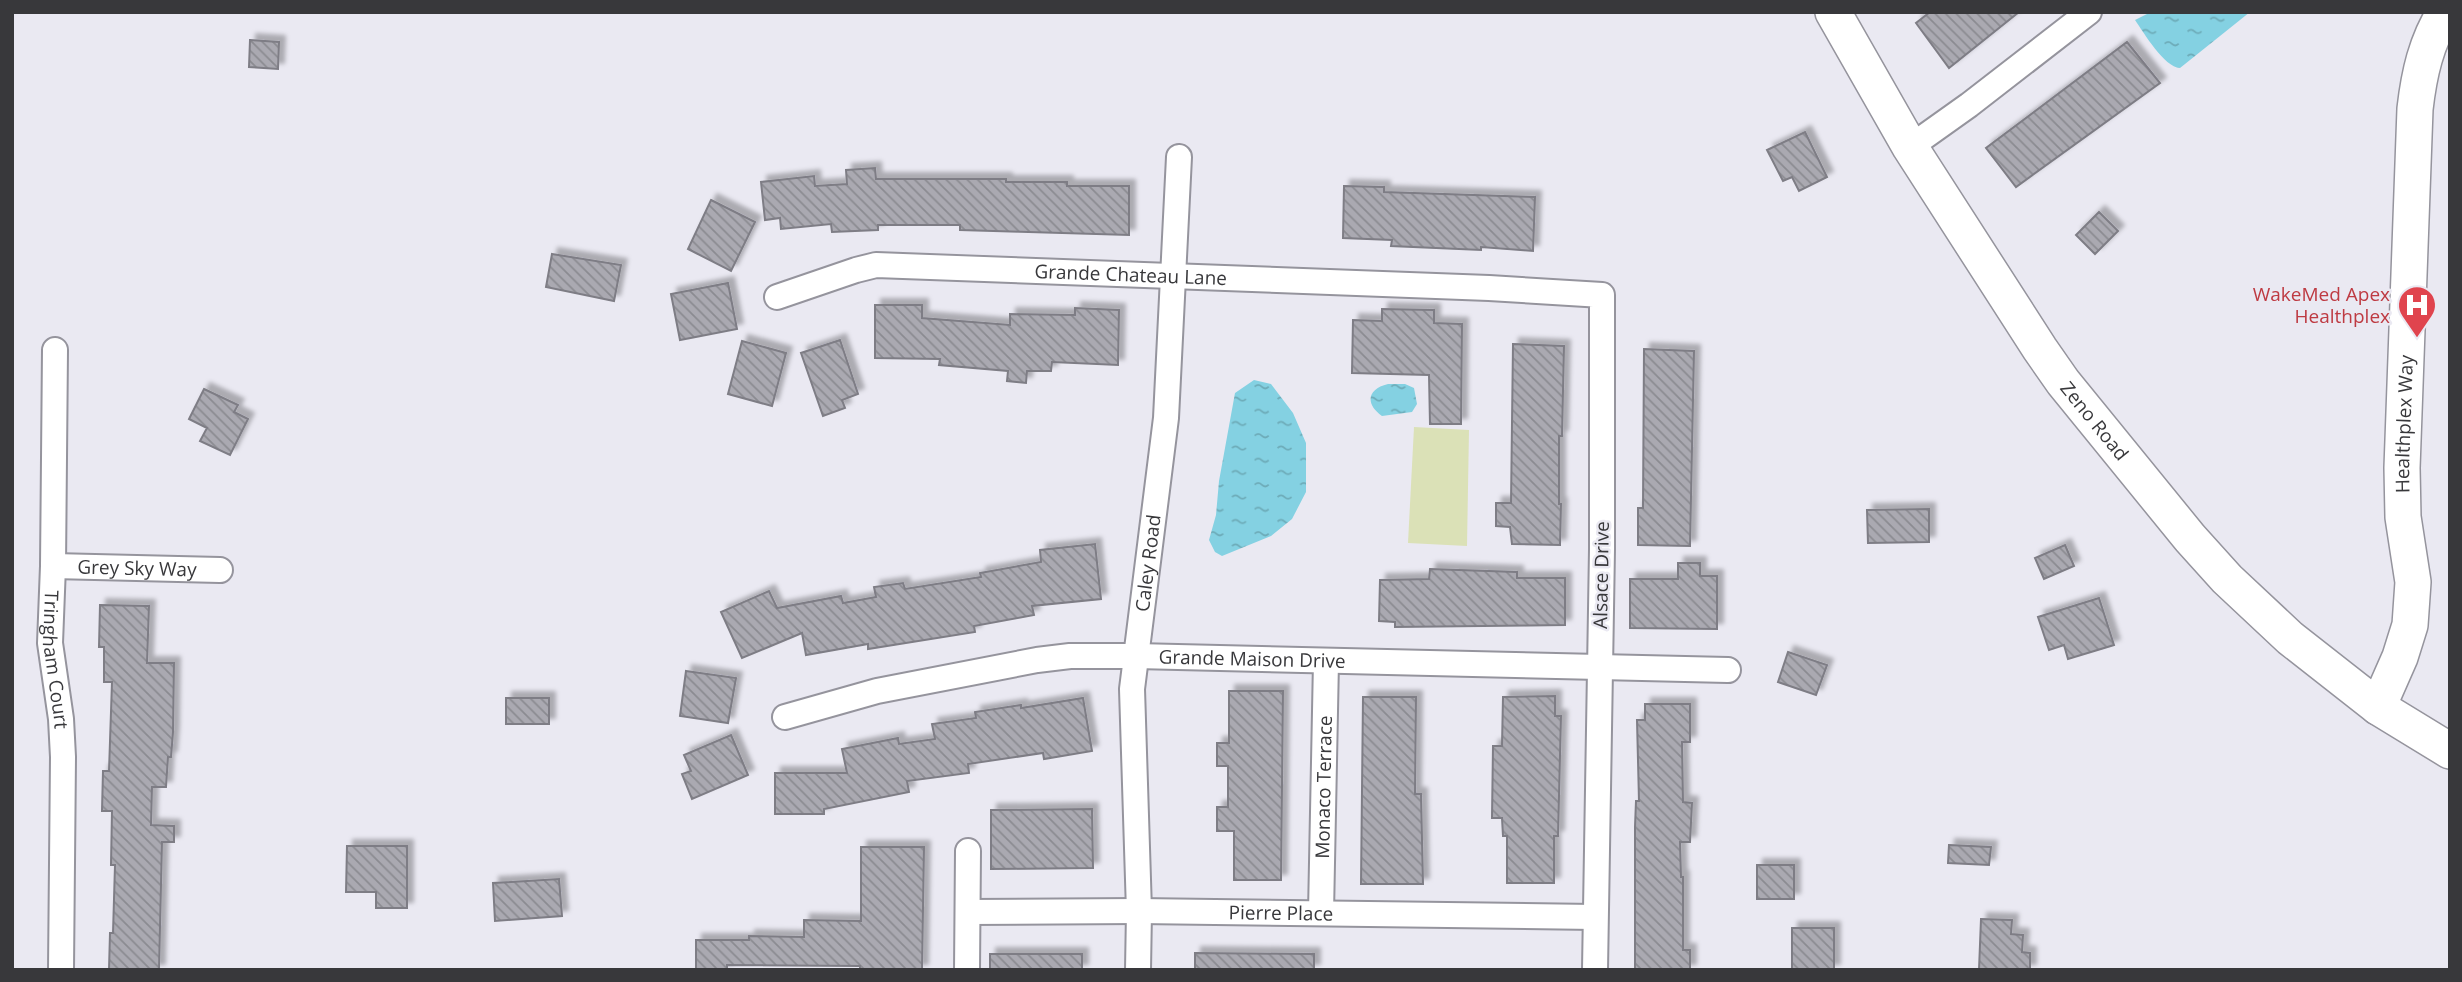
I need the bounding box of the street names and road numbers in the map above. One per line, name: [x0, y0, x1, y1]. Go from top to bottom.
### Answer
street label: Grande Chateau Lane: [1034, 258, 1227, 291]
street label: Healthplex Way: [2389, 354, 2419, 493]
street label: Zeno Road: [2055, 376, 2135, 466]
street label: Caley Road: [1129, 513, 1167, 613]
street label: Alsace Drive: [1587, 521, 1615, 629]
street label: Grey Sky Way: [77, 554, 197, 582]
street label: Tringham Court: [37, 590, 75, 730]
street label: Grande Maison Drive: [1158, 644, 1346, 674]
street label: Monaco Terrace: [1309, 715, 1338, 859]
street label: Pierre Place: [1229, 899, 1333, 927]

